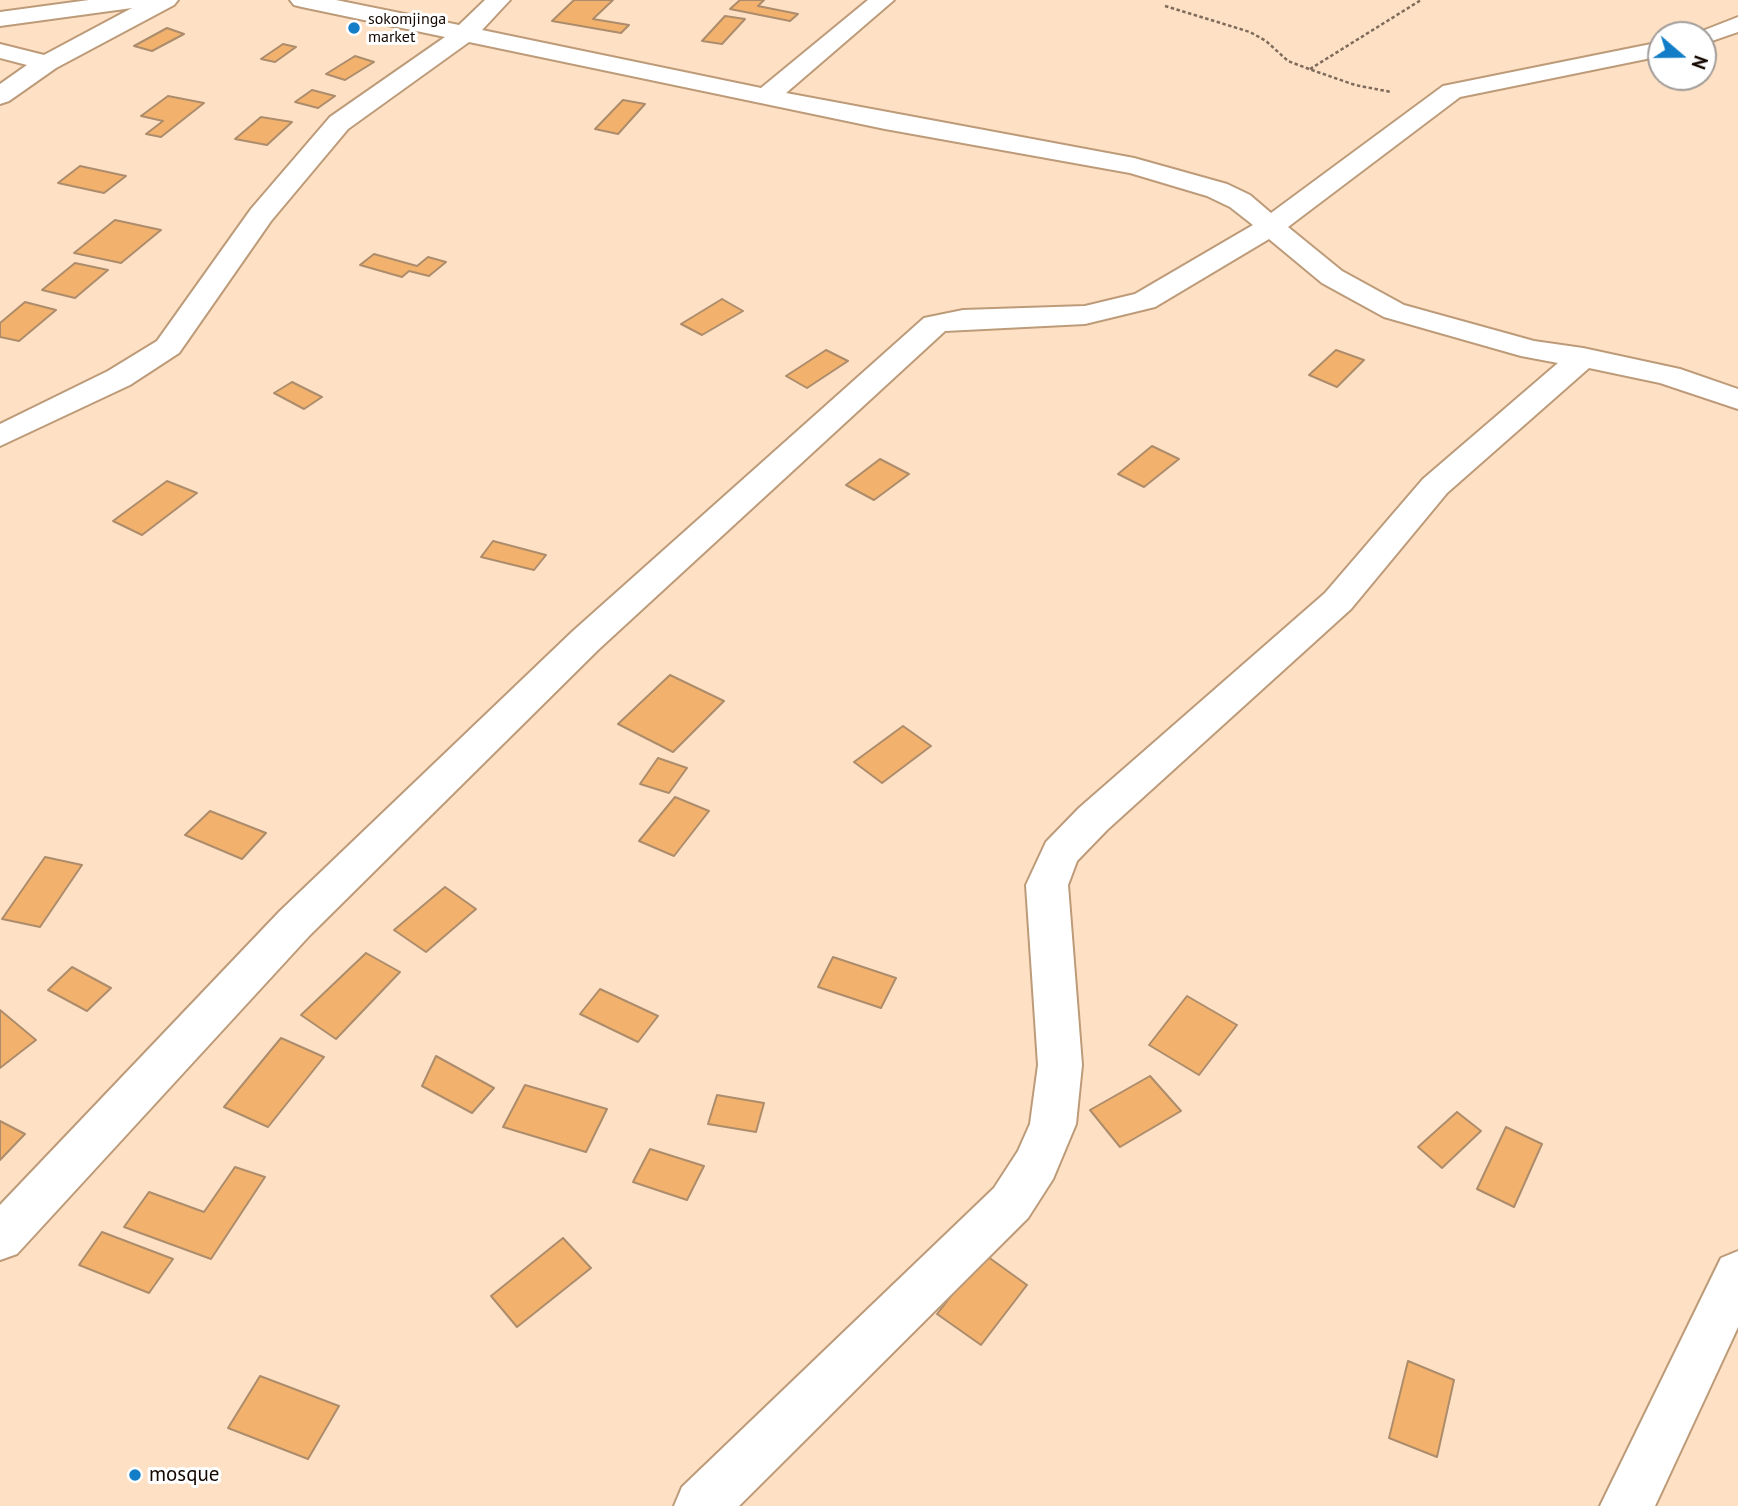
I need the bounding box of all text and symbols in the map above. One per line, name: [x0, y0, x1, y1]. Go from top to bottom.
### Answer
place label: sokomjinga market: [368, 9, 446, 47]
marker: sokomjinga market: [346, 20, 362, 36]
north arrow: [1647, 21, 1717, 91]
text: N: [1686, 53, 1713, 72]
place label: mosque: [149, 1462, 219, 1488]
marker: mosque: [127, 1467, 143, 1483]

